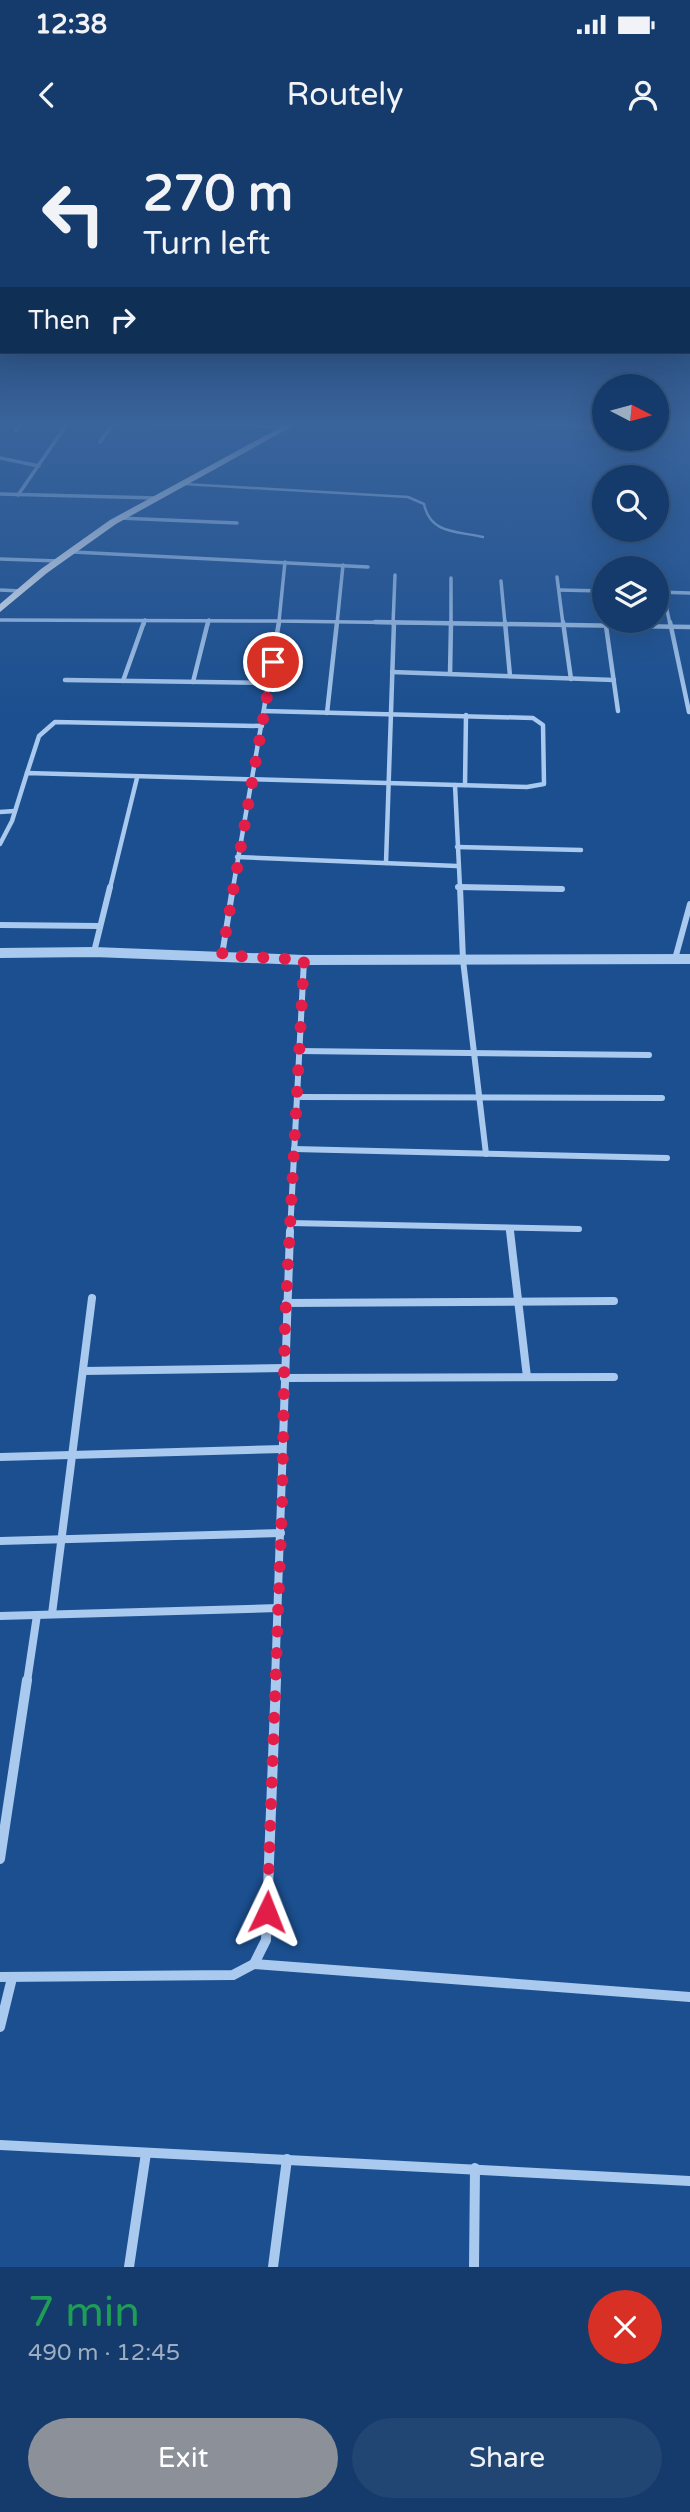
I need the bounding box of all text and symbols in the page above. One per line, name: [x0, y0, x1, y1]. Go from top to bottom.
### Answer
text: 12:38: [35, 9, 107, 40]
icon: back: [28, 76, 66, 114]
text: Routely: [287, 76, 404, 114]
icon: person: [624, 76, 662, 114]
text: 270 m: [143, 165, 293, 224]
icon: left: [28, 168, 119, 259]
text: Turn left: [143, 225, 270, 263]
icon: right: [104, 301, 142, 339]
text: Then: [28, 305, 90, 336]
north arrow: [592, 374, 668, 452]
map controls: [592, 374, 669, 633]
button: search: [592, 465, 669, 542]
button: layers: [592, 556, 669, 633]
pin: [243, 632, 303, 692]
icon: arrive: [254, 643, 292, 681]
position arrow: [230, 1875, 304, 1949]
text: 7 min: [28, 2287, 140, 2338]
button: close: [588, 2290, 662, 2364]
text: 490 m · 12:45: [28, 2339, 180, 2367]
button: Exit: [28, 2418, 338, 2498]
button: Share: [352, 2418, 662, 2498]

